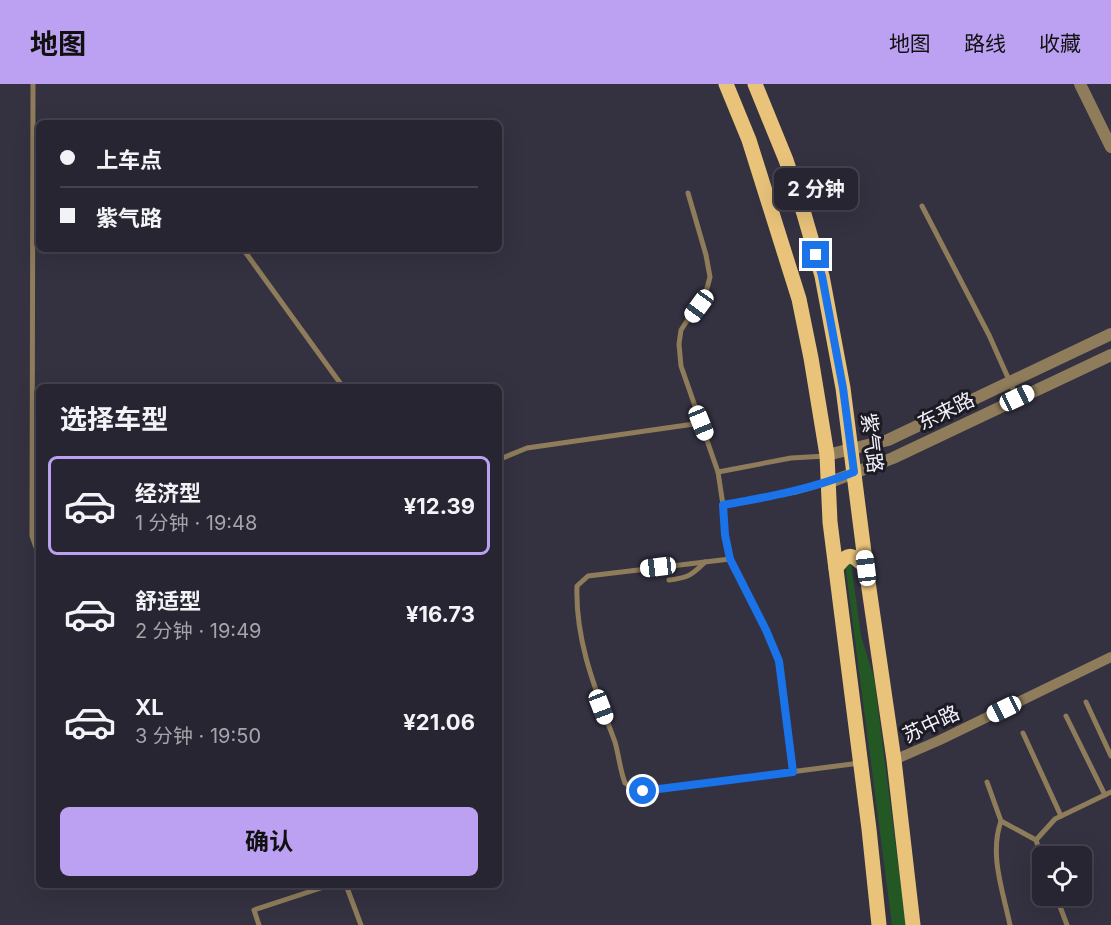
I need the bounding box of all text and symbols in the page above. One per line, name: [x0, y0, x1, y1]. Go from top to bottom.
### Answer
text: 地图: [30, 27, 86, 61]
text: 地图: [889, 31, 931, 56]
text: 路线: [964, 31, 1006, 56]
text: 收藏: [1039, 31, 1081, 56]
text: 上车点: [96, 147, 162, 173]
callout: 2 分钟: [774, 168, 858, 210]
text: 2 分钟: [787, 177, 845, 201]
text: 紫气路: [96, 205, 162, 231]
route end: [802, 241, 829, 268]
car: [681, 286, 717, 326]
car: [997, 382, 1037, 414]
street label: 东来路: [914, 387, 978, 435]
text: 选择车型: [60, 403, 168, 436]
car: [686, 403, 716, 443]
street label: 紫气路: [856, 412, 888, 474]
icon: car: [63, 479, 117, 533]
text: 经济型: [135, 480, 201, 506]
text: ¥12.39: [404, 493, 475, 519]
text: 1 分钟 · 19:48: [135, 511, 257, 535]
car: [855, 549, 877, 587]
car: [639, 556, 677, 578]
icon: car: [63, 587, 117, 641]
text: 舒适型: [135, 588, 201, 614]
text: ¥16.73: [406, 601, 475, 627]
text: 2 分钟 · 19:49: [135, 619, 261, 643]
car: [586, 687, 616, 727]
car: [984, 693, 1024, 725]
text: XL: [135, 694, 164, 720]
icon: car: [63, 695, 117, 749]
street label: 苏中路: [899, 700, 963, 748]
text: ¥21.06: [403, 709, 475, 735]
text: 3 分钟 · 19:50: [135, 724, 261, 748]
route start: [629, 777, 656, 804]
button: 确认: [60, 807, 478, 876]
map controls: [1032, 846, 1092, 906]
button: locate: [1032, 846, 1092, 906]

